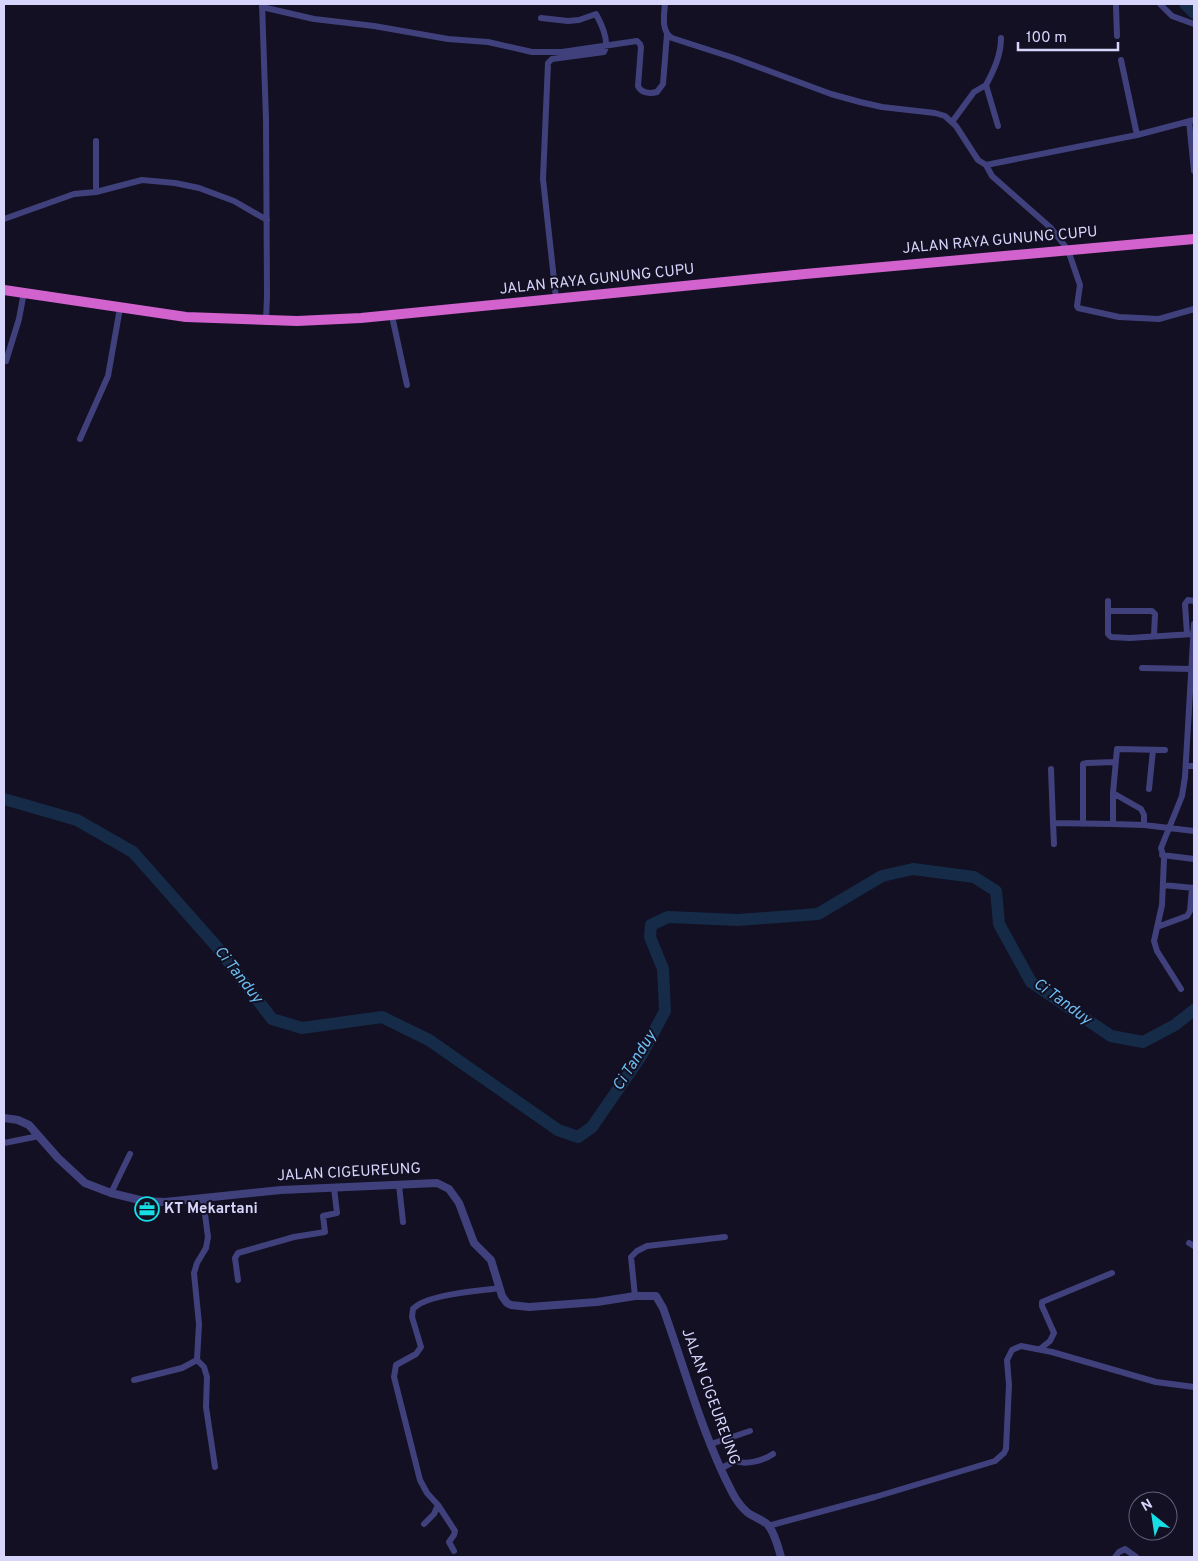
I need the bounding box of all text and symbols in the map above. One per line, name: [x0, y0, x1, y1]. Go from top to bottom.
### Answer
scale bar: [1018, 20, 1118, 52]
text: 100 m: [1026, 29, 1067, 48]
street label: JALAN RAYA GUNUNG CUPU: [902, 223, 1098, 259]
street label: JALAN RAYA GUNUNG CUPU: [499, 260, 695, 300]
water label: Ci Tanduy: [209, 942, 268, 1009]
water label: Ci Tanduy: [1029, 974, 1097, 1031]
water label: Ci Tanduy: [609, 1026, 662, 1095]
street label: JALAN CIGEUREUNG: [277, 1160, 421, 1186]
office icon: KT Mekartani: [134, 1196, 160, 1222]
place label: KT Mekartani: [164, 1200, 258, 1219]
street label: JALAN CIGEUREUNG: [676, 1326, 744, 1468]
north arrow: [1128, 1491, 1178, 1541]
text: N: [1139, 1496, 1156, 1516]

